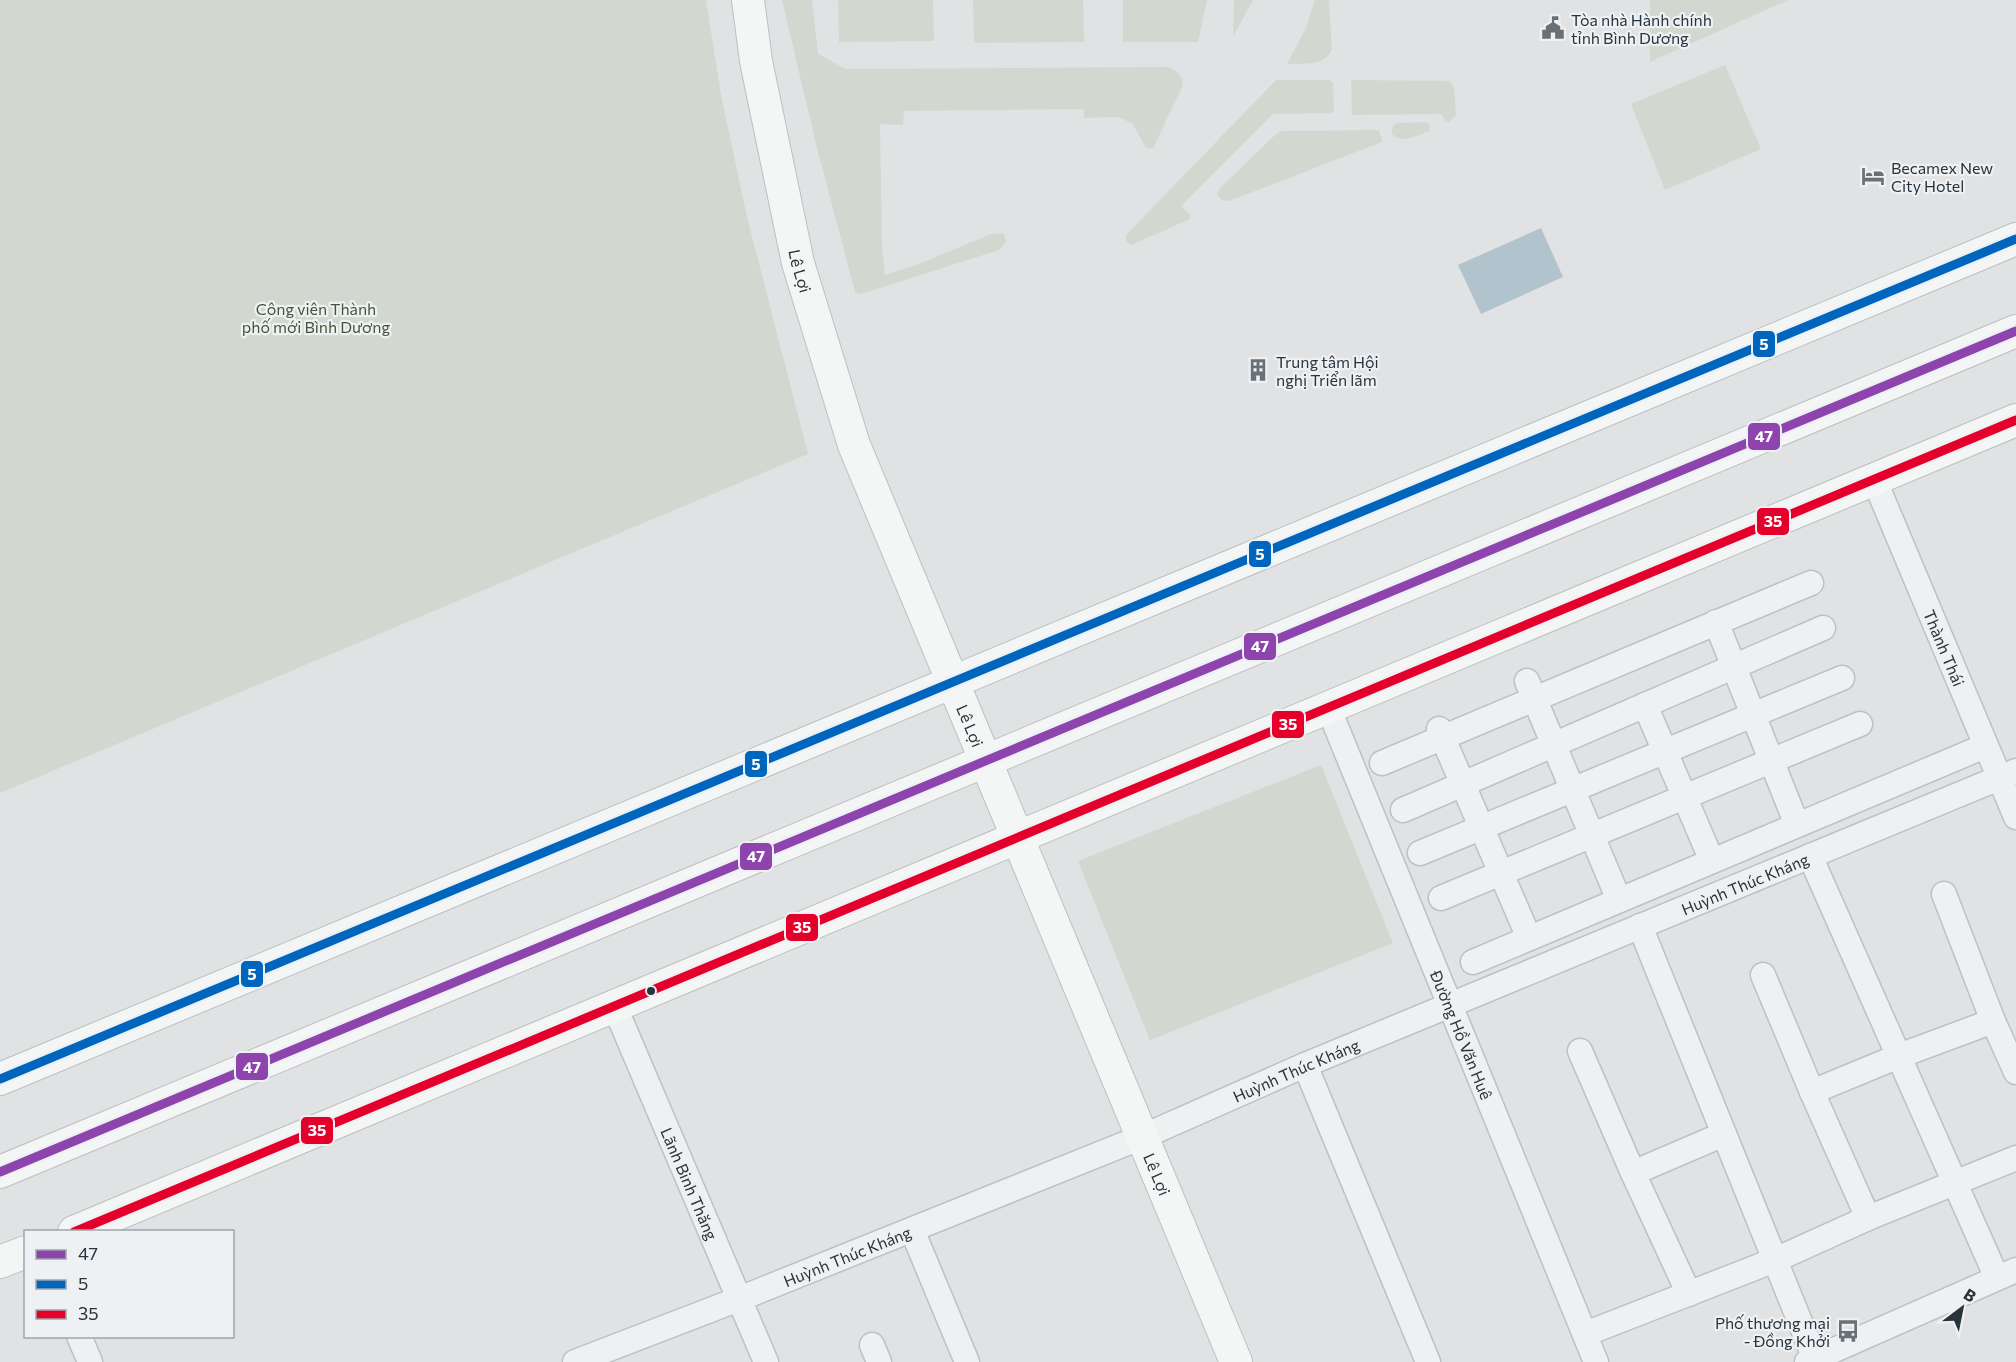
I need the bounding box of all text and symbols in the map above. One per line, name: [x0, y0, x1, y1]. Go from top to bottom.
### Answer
place label: Tòa nhà Hành chính tỉnh Bình Dương: [1571, 10, 1712, 47]
public building icon: Tòa nhà Hành chính tỉnh Bình Dương: [1540, 15, 1566, 41]
place label: Becamex New City Hotel: [1891, 158, 1993, 195]
hotel icon: Becamex New City Hotel: [1860, 163, 1886, 189]
street label: Lê Lợi: [786, 247, 816, 295]
park label: Công viên Thành phố mới Bình Dương: [242, 299, 390, 336]
line badge: 5: [1752, 330, 1776, 358]
text: 5: [1759, 334, 1769, 353]
place label: Trung tâm Hội nghị Triển lãm: [1276, 352, 1379, 389]
building icon: Trung tâm Hội nghị Triển lãm: [1245, 357, 1271, 383]
line badge: 47: [1747, 422, 1781, 451]
text: 47: [1755, 426, 1773, 445]
line badge: 35: [1756, 507, 1790, 536]
text: 35: [1764, 511, 1782, 530]
line badge: 5: [1248, 540, 1272, 568]
text: 5: [1255, 544, 1265, 563]
street label: Thành Thái: [1920, 607, 1969, 689]
line badge: 47: [1243, 632, 1277, 661]
text: 47: [1251, 636, 1269, 655]
street label: Lê Lợi: [954, 701, 988, 749]
line badge: 35: [1271, 710, 1305, 739]
text: 35: [1279, 714, 1297, 733]
line badge: 5: [744, 750, 768, 778]
text: 5: [751, 754, 761, 773]
line badge: 47: [739, 842, 773, 871]
text: 47: [747, 846, 765, 865]
street label: Huỳnh Thúc Kháng: [1678, 848, 1811, 918]
line badge: 35: [785, 913, 819, 942]
text: 35: [793, 917, 811, 936]
line badge: 5: [240, 960, 264, 988]
text: 5: [247, 964, 257, 983]
street label: Đường Hồ Văn Huê: [1427, 966, 1497, 1102]
unlabelled marker: [645, 985, 657, 997]
street label: Huỳnh Thúc Kháng: [1230, 1034, 1362, 1105]
line badge: 47: [235, 1052, 269, 1081]
text: 47: [243, 1057, 261, 1076]
line badge: 35: [300, 1116, 334, 1145]
text: 35: [308, 1120, 326, 1139]
street label: Lãnh Binh Thăng: [658, 1124, 722, 1243]
street label: Lê Lợi: [1140, 1150, 1175, 1198]
street label: Huỳnh Thúc Kháng: [780, 1221, 914, 1290]
legend: [24, 1230, 234, 1338]
text: 47: [78, 1242, 98, 1264]
text: 5: [78, 1272, 88, 1294]
north arrow: [1932, 1278, 1992, 1338]
text: B: [1961, 1284, 1980, 1306]
text: 35: [78, 1302, 99, 1324]
place label: Phố thương mại - Đồng Khởi: [1715, 1313, 1830, 1350]
bus stop icon: Phố thương mại - Đồng Khởi: [1835, 1318, 1861, 1344]

